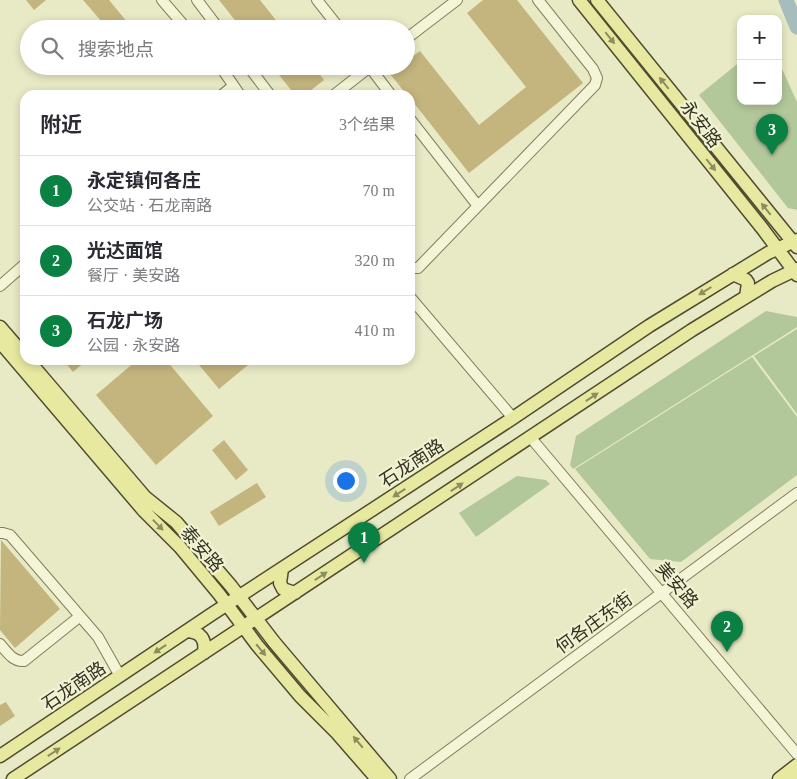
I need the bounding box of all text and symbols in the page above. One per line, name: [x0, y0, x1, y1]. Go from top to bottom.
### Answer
map controls: [737, 15, 782, 105]
button: +: [737, 15, 782, 60]
search box: [20, 20, 415, 75]
one-way arrow: [604, 31, 615, 44]
icon: search: [38, 34, 66, 62]
text: 搜索地点: [78, 39, 154, 60]
button: −: [737, 60, 782, 105]
one-way arrow: [658, 77, 669, 90]
street label: 永安路: [676, 97, 726, 151]
text: 附近: [40, 113, 82, 137]
pin: 3: [756, 114, 788, 155]
text: 3个结果: [339, 116, 395, 133]
one-way arrow: [706, 158, 717, 171]
text: 永定镇何各庄: [87, 170, 201, 191]
text: 1: [52, 182, 60, 199]
text: 70 m: [363, 182, 395, 199]
text: 公交站 · 石龙南路: [87, 197, 212, 214]
one-way arrow: [761, 203, 772, 216]
text: 光达面馆: [87, 240, 163, 261]
text: 2: [52, 252, 60, 269]
text: 320 m: [355, 252, 395, 269]
text: 餐厅 · 美安路: [87, 267, 180, 284]
one-way arrow: [699, 286, 712, 295]
text: 石龙广场: [87, 310, 163, 331]
text: 3: [52, 322, 60, 339]
text: 410 m: [355, 322, 395, 339]
text: 公园 · 永安路: [87, 337, 180, 354]
one-way arrow: [585, 392, 599, 402]
street label: 石龙南路: [376, 435, 448, 491]
your location: [333, 468, 359, 494]
one-way arrow: [450, 482, 463, 492]
one-way arrow: [392, 488, 405, 498]
one-way arrow: [152, 519, 164, 531]
street label: 泰安路: [177, 522, 227, 576]
pin: 1: [348, 522, 380, 563]
street label: 美安路: [652, 558, 702, 612]
one-way arrow: [314, 571, 328, 581]
street label: 何各庄东街: [552, 588, 636, 658]
pin: 2: [711, 611, 743, 652]
one-way arrow: [256, 643, 267, 656]
one-way arrow: [154, 644, 167, 654]
street label: 石龙南路: [39, 658, 109, 714]
one-way arrow: [353, 736, 364, 749]
one-way arrow: [47, 747, 61, 757]

